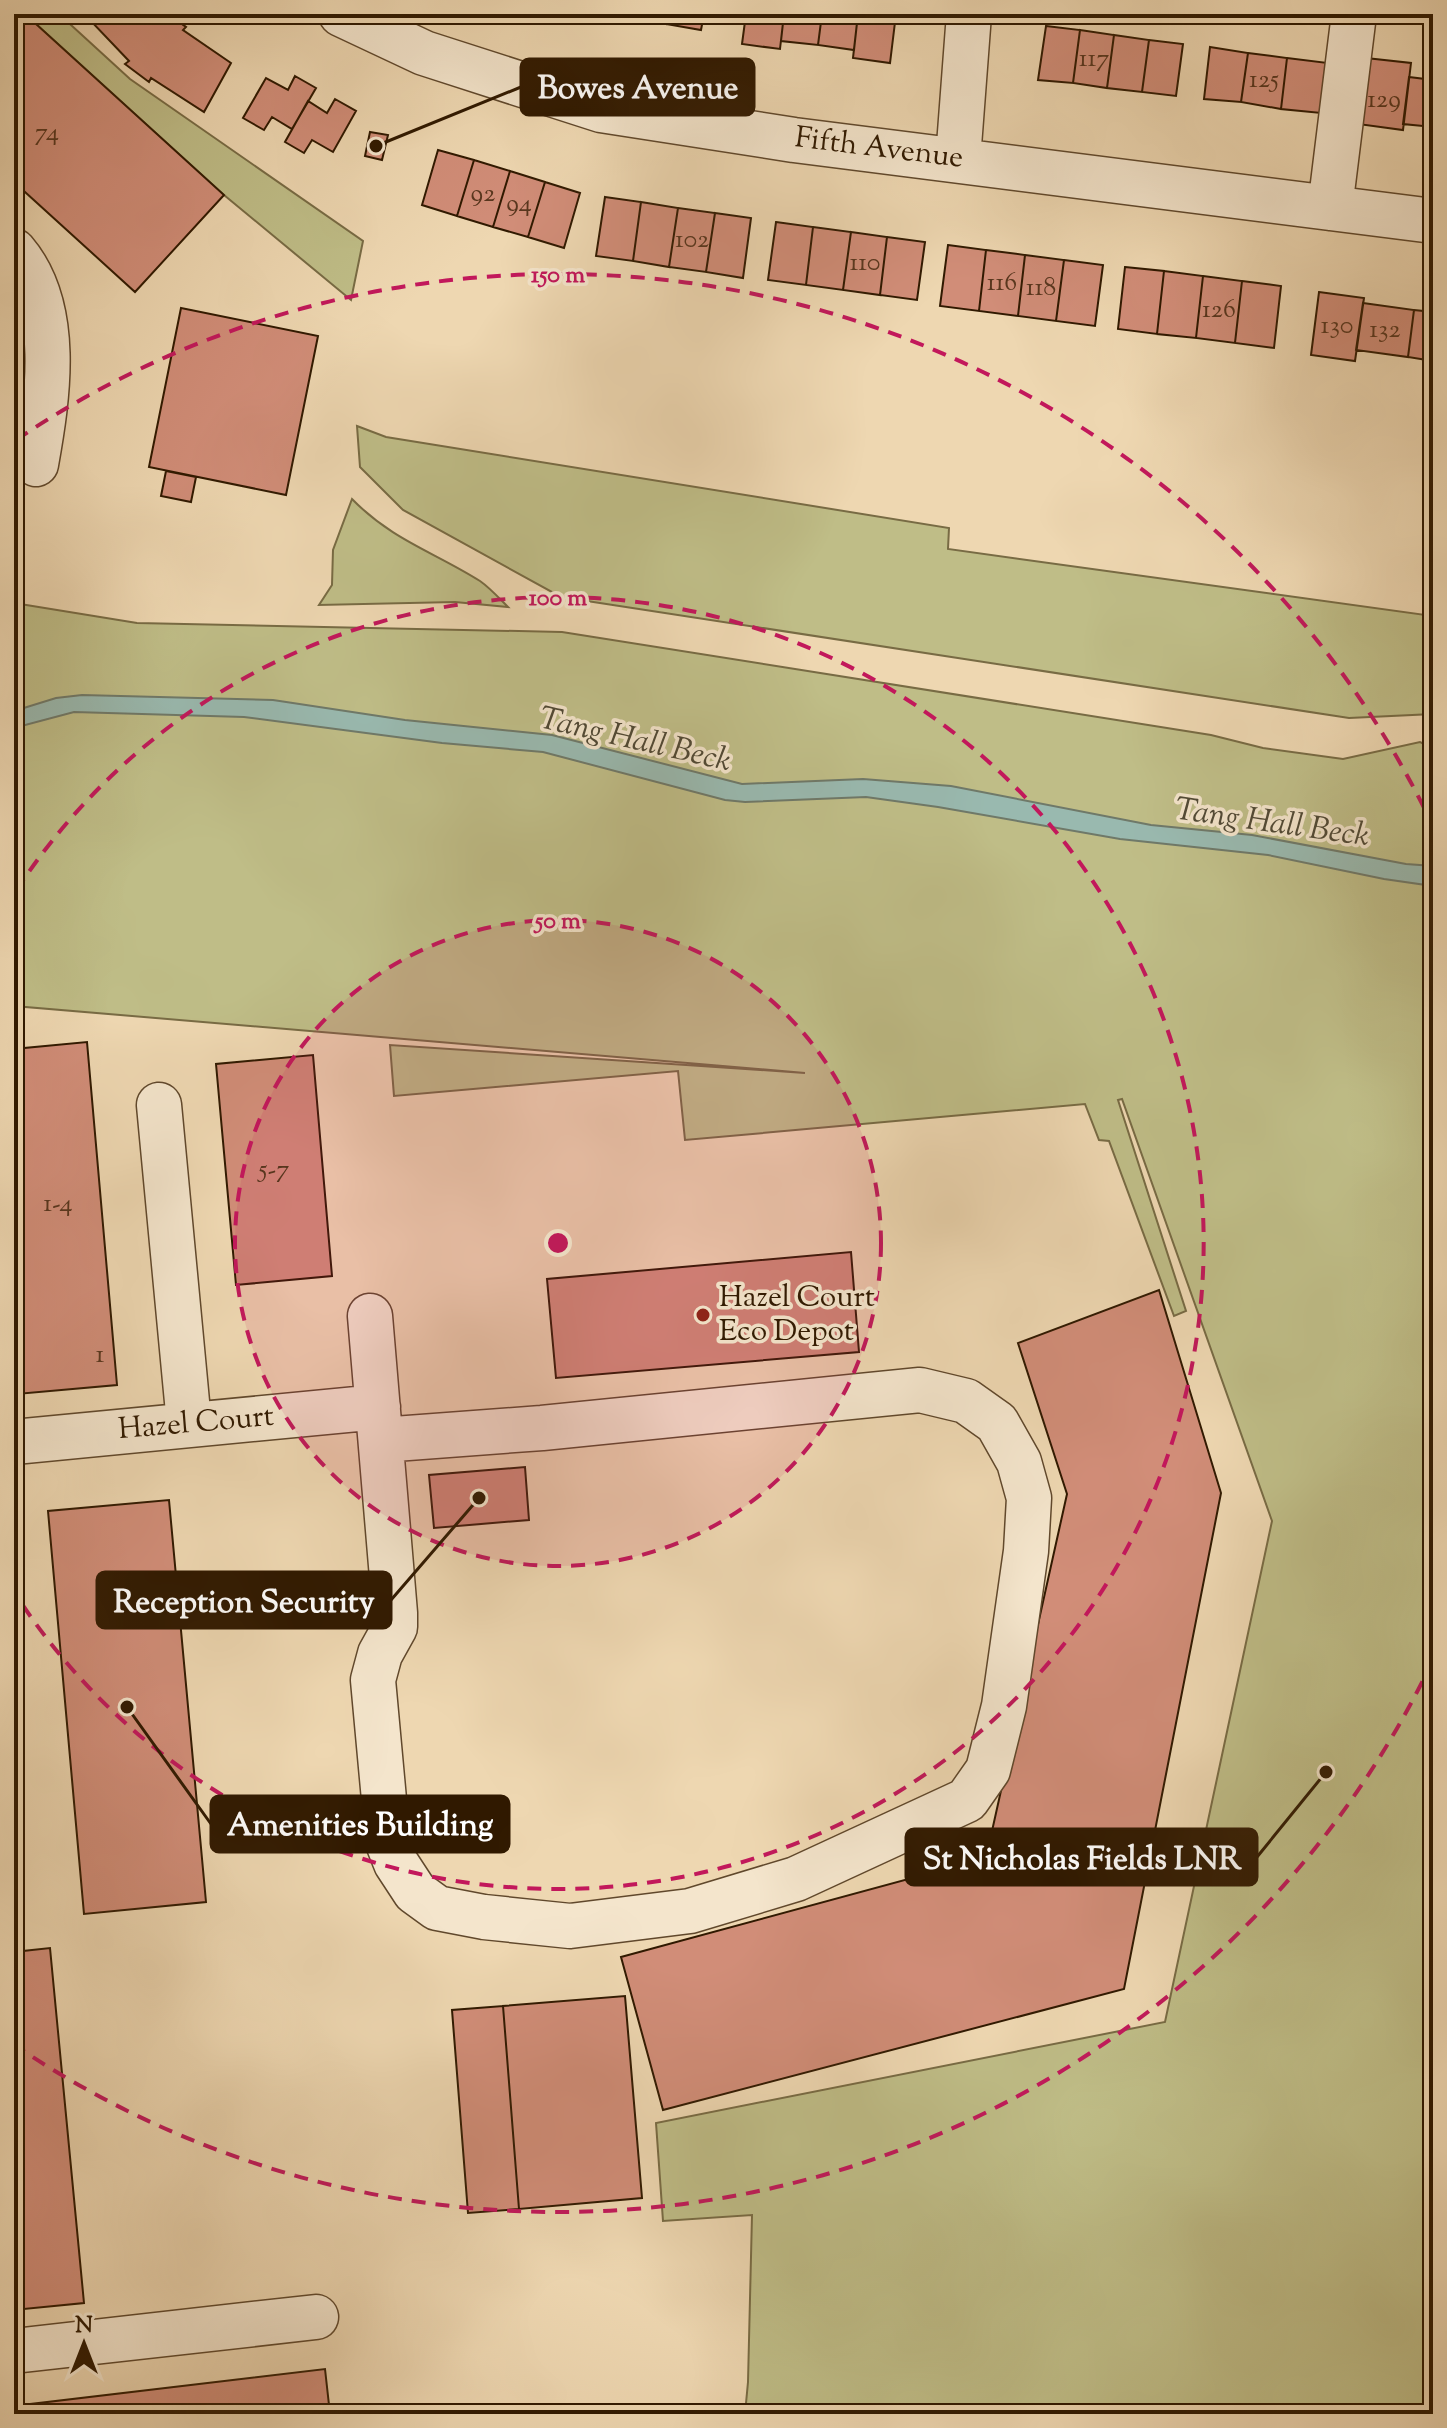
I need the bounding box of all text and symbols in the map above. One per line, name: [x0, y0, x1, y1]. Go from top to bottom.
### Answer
house number: 117: [1079, 41, 1109, 78]
callout: Bowes Avenue: [521, 59, 754, 115]
house number: 125: [1249, 62, 1279, 99]
text: Bowes Avenue: [538, 67, 739, 113]
house number: 129: [1367, 82, 1401, 119]
house number: 74: [35, 115, 59, 152]
street label: Fifth Avenue: [792, 117, 966, 181]
house number: 92: [471, 176, 495, 213]
house number: 94: [506, 186, 532, 223]
house number: 102: [675, 222, 709, 259]
house number: 110: [849, 245, 881, 282]
text: 150 m: [531, 259, 585, 293]
house number: 116: [987, 265, 1017, 302]
house number: 118: [1026, 270, 1056, 307]
house number: 126: [1202, 292, 1236, 329]
house number: 130: [1321, 308, 1353, 345]
house number: 132: [1369, 312, 1401, 349]
text: 100 m: [529, 582, 587, 616]
water label: Tang Hall Beck: [534, 697, 736, 785]
water label: Tang Hall Beck: [1172, 788, 1372, 860]
text: 50 m: [533, 905, 581, 939]
house number: 5-7: [257, 1152, 289, 1189]
house number: 1-4: [43, 1186, 73, 1223]
centre of rings: [544, 1229, 572, 1257]
place label: Hazel Court Eco Depot: [719, 1277, 875, 1354]
marker: Hazel Court Eco Depot: [694, 1306, 712, 1324]
house number: 1: [96, 1337, 105, 1374]
street label: Hazel Court: [116, 1396, 276, 1452]
callout: Reception Security: [97, 1572, 391, 1628]
text: Reception Security: [113, 1581, 375, 1627]
callout: Amenities Building: [211, 1796, 509, 1852]
text: Amenities Building: [227, 1804, 494, 1850]
callout: St Nicholas Fields LNR: [906, 1829, 1257, 1885]
text: St Nicholas Fields LNR: [922, 1838, 1243, 1884]
north arrow: [44, 2304, 124, 2384]
text: N: [75, 2311, 93, 2343]

